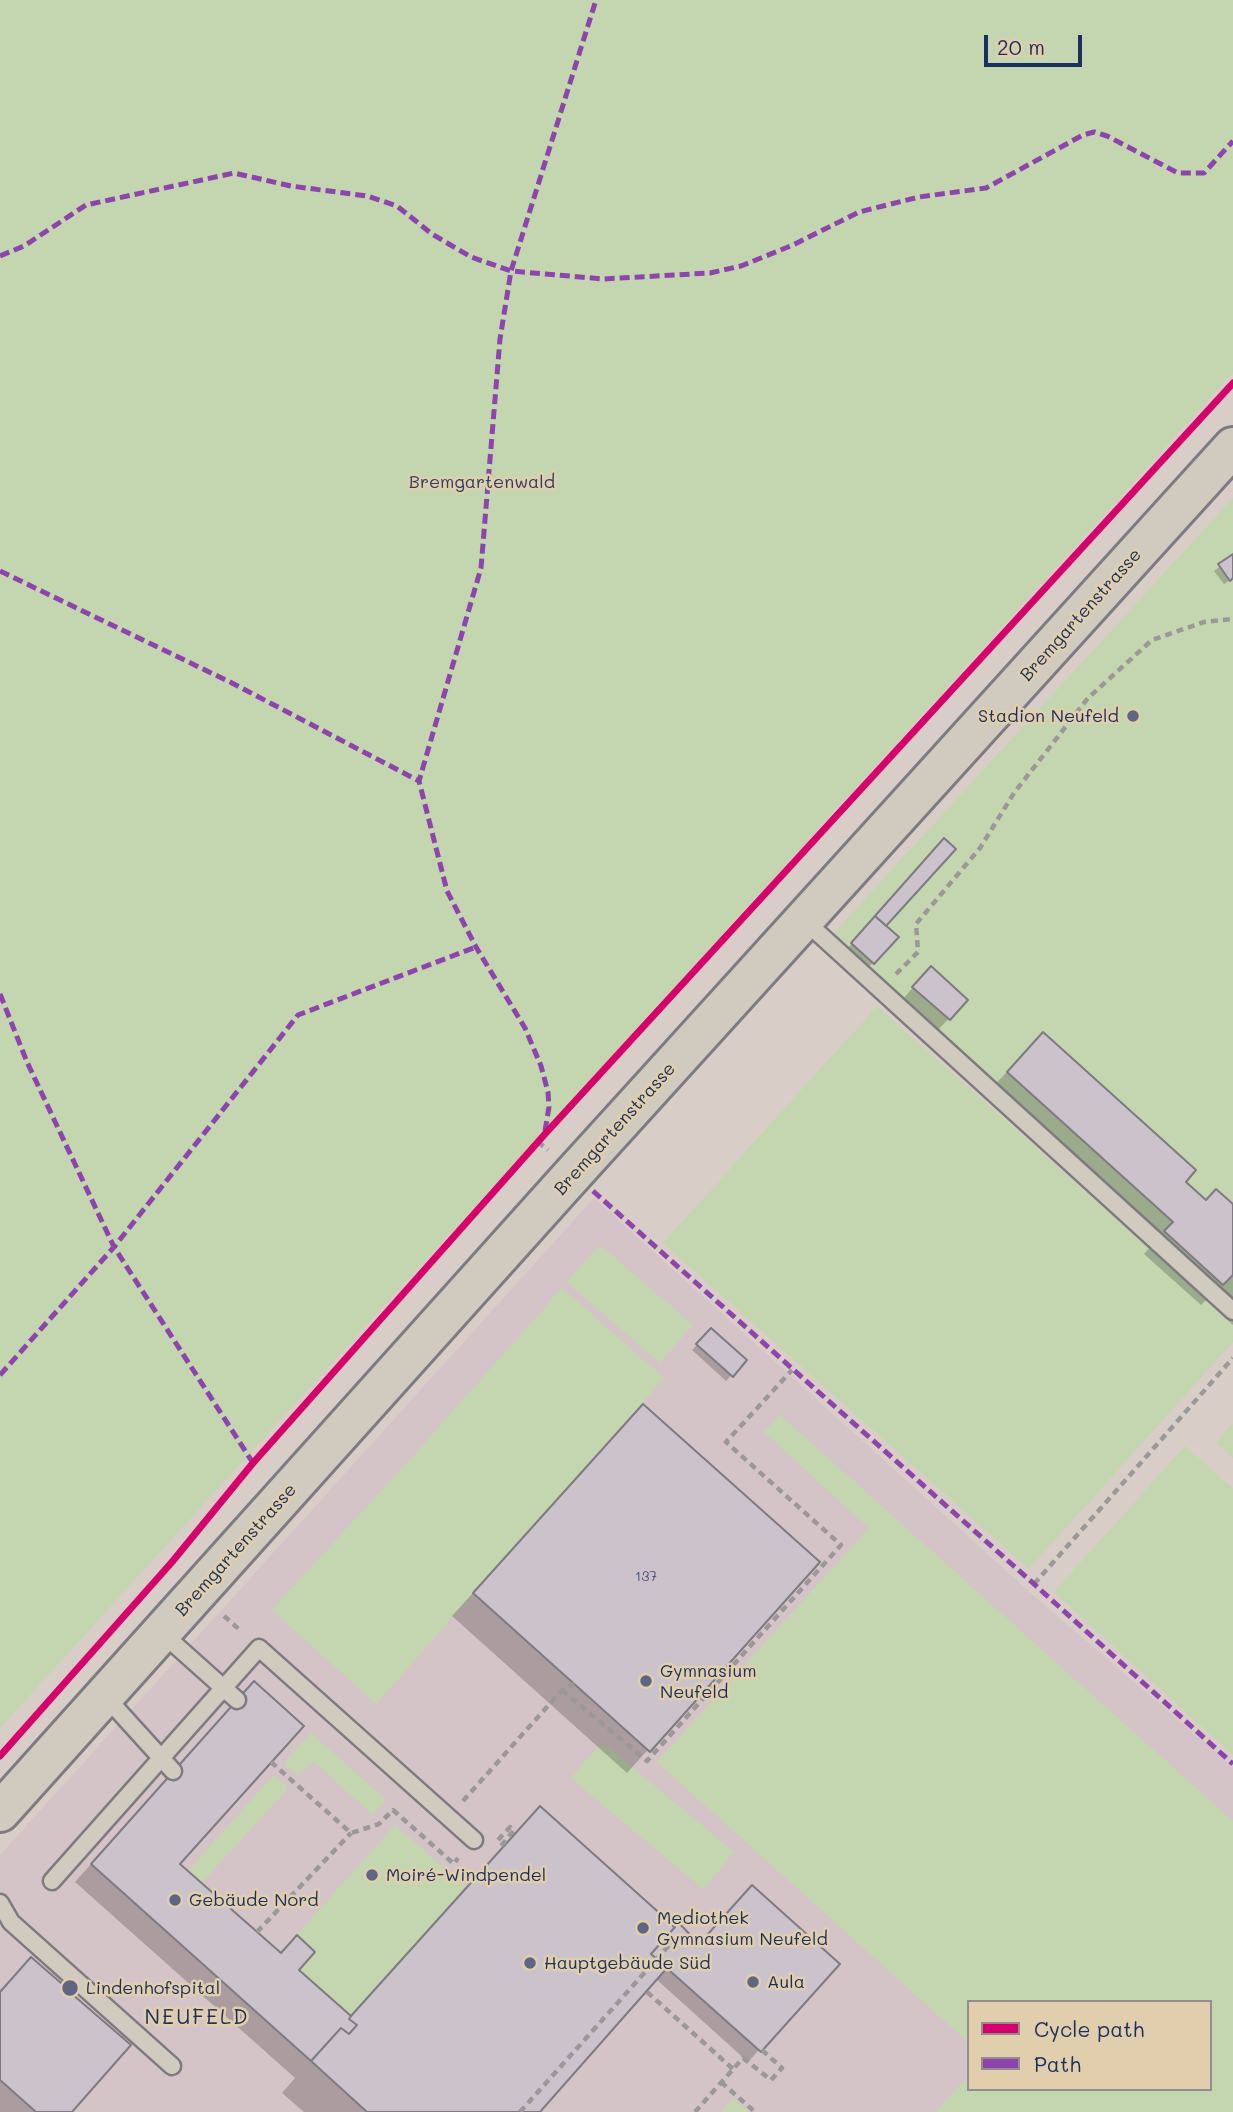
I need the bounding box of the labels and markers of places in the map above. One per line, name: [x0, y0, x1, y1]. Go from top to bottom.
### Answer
place label: Stadion Neufeld: [978, 705, 1119, 727]
marker: Stadion Neufeld: [1125, 708, 1141, 724]
place label: Gymnasium Neufeld: [660, 1660, 757, 1702]
marker: Gymnasium Neufeld: [638, 1673, 654, 1689]
place label: Moiré-Windpendel: [386, 1864, 546, 1886]
marker: Moiré-Windpendel: [364, 1867, 380, 1883]
place label: Gebäude Nord: [189, 1889, 319, 1911]
marker: Gebäude Nord: [167, 1892, 183, 1908]
place label: Mediothek Gymnasium Neufeld: [657, 1907, 828, 1950]
marker: Mediothek Gymnasium Neufeld: [635, 1920, 651, 1936]
place label: Hauptgebäude Süd: [544, 1952, 711, 1974]
marker: Hauptgebäude Süd: [522, 1955, 538, 1971]
place label: Aula: [767, 1971, 805, 1993]
marker: Aula: [745, 1974, 761, 1990]
place label: Lindenhofspital: [86, 1977, 220, 1999]
marker: Lindenhofspital: [60, 1978, 80, 1998]

